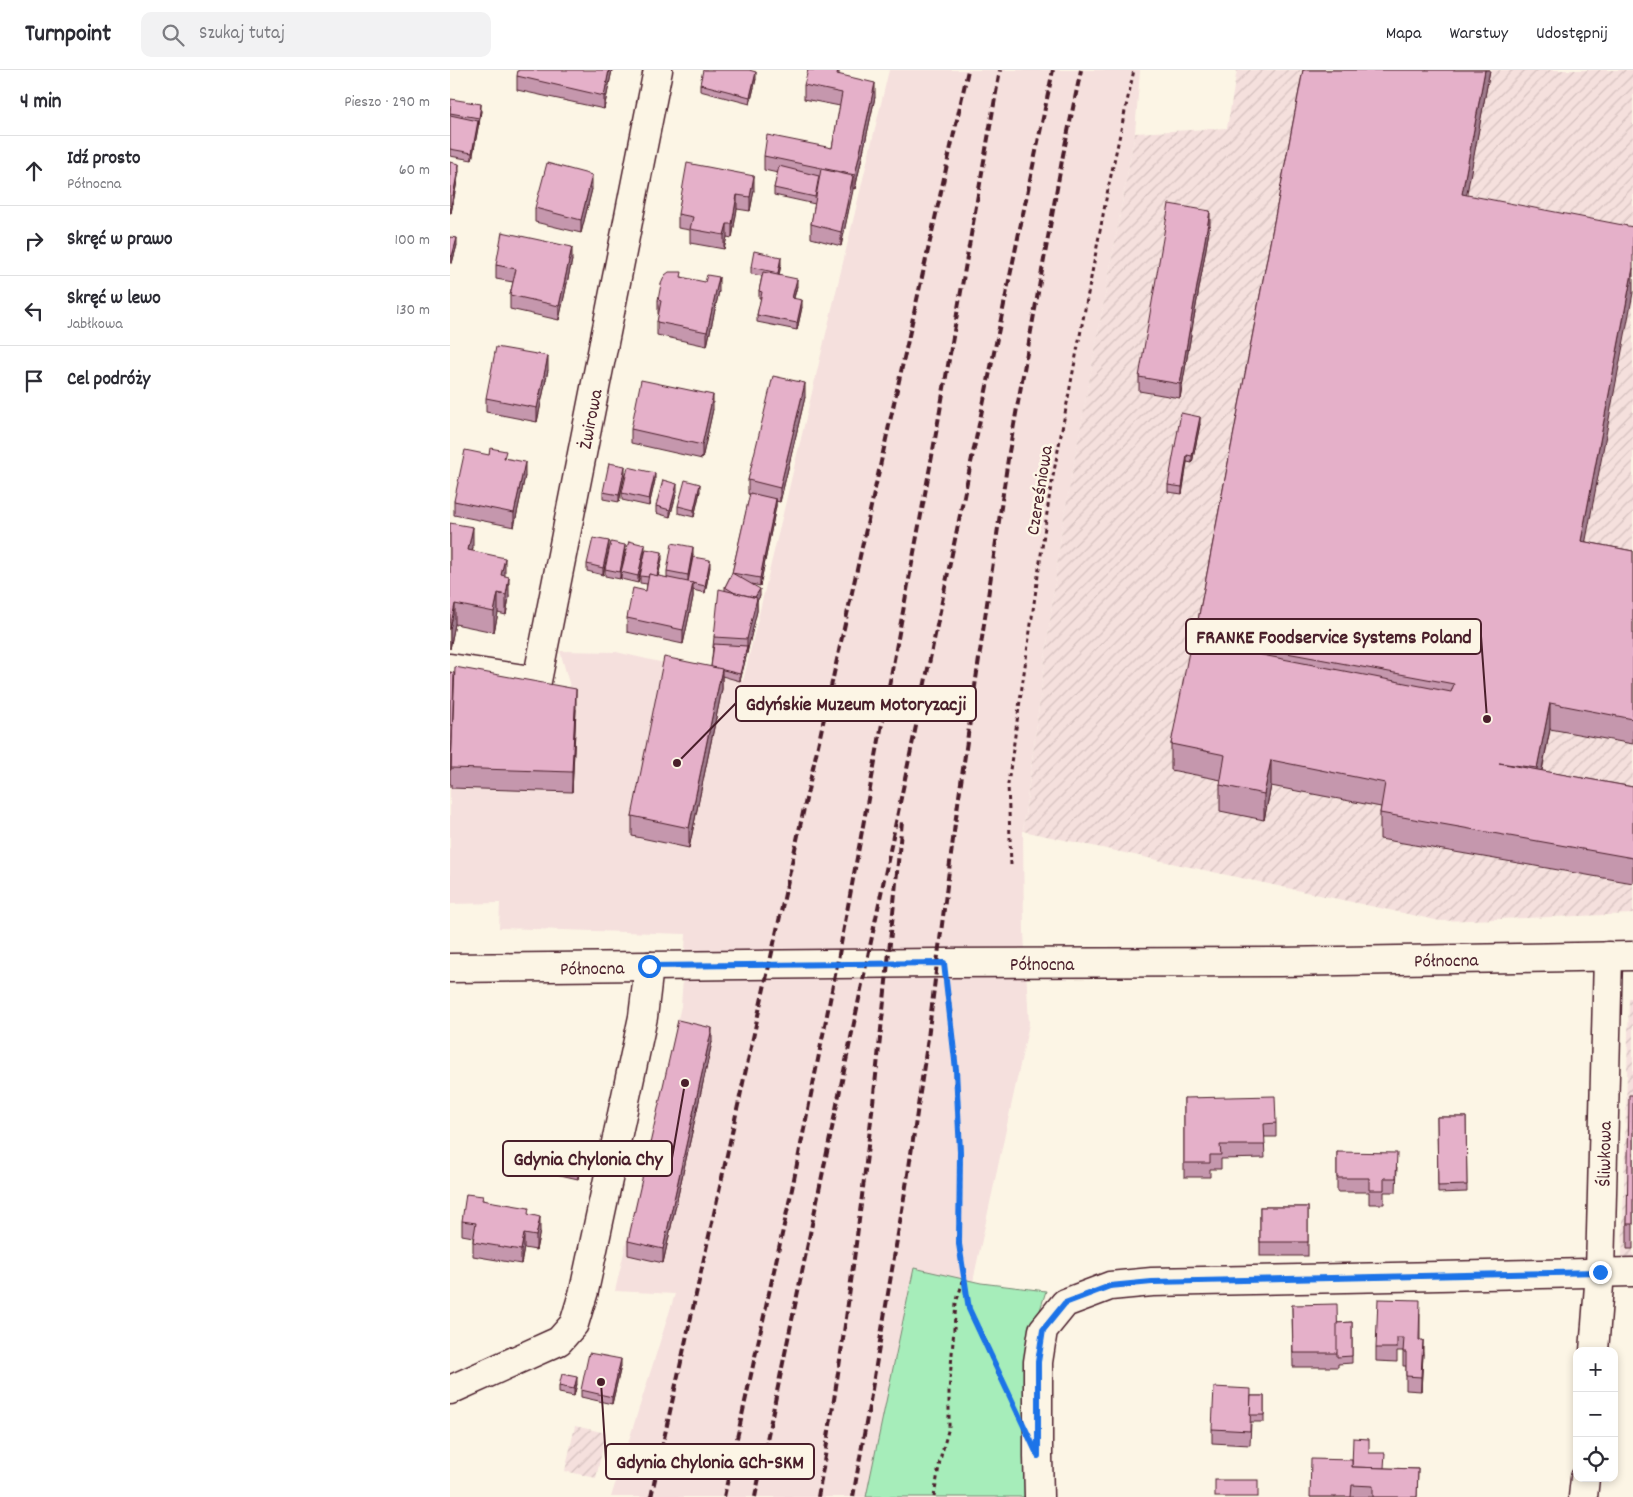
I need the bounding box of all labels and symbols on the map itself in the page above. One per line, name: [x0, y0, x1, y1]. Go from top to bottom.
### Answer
street label: Żwirowa: [573, 386, 612, 452]
street label: Czereśniowa: [1021, 443, 1062, 537]
callout: FRANKE Foodservice Systems Poland: [1186, 619, 1481, 654]
text: FRANKE Foodservice Systems Poland: [1196, 625, 1472, 653]
callout: Gdyńskie Muzeum Motoryzacji: [736, 686, 976, 721]
text: Gdyńskie Muzeum Motoryzacji: [746, 692, 967, 720]
street label: Północna: [1414, 948, 1480, 977]
street label: Północna: [1010, 953, 1075, 980]
route start: [638, 955, 661, 978]
street label: Północna: [560, 956, 626, 985]
street label: Śliwkowa: [1592, 1120, 1621, 1187]
callout: Gdynia Chylonia Chy: [503, 1141, 672, 1176]
text: Gdynia Chylonia Chy: [513, 1147, 664, 1175]
route end: [1589, 1261, 1612, 1284]
callout: Gdynia Chylonia GCh-SKM: [606, 1444, 814, 1479]
text: Gdynia Chylonia GCh-SKM: [616, 1450, 804, 1478]

